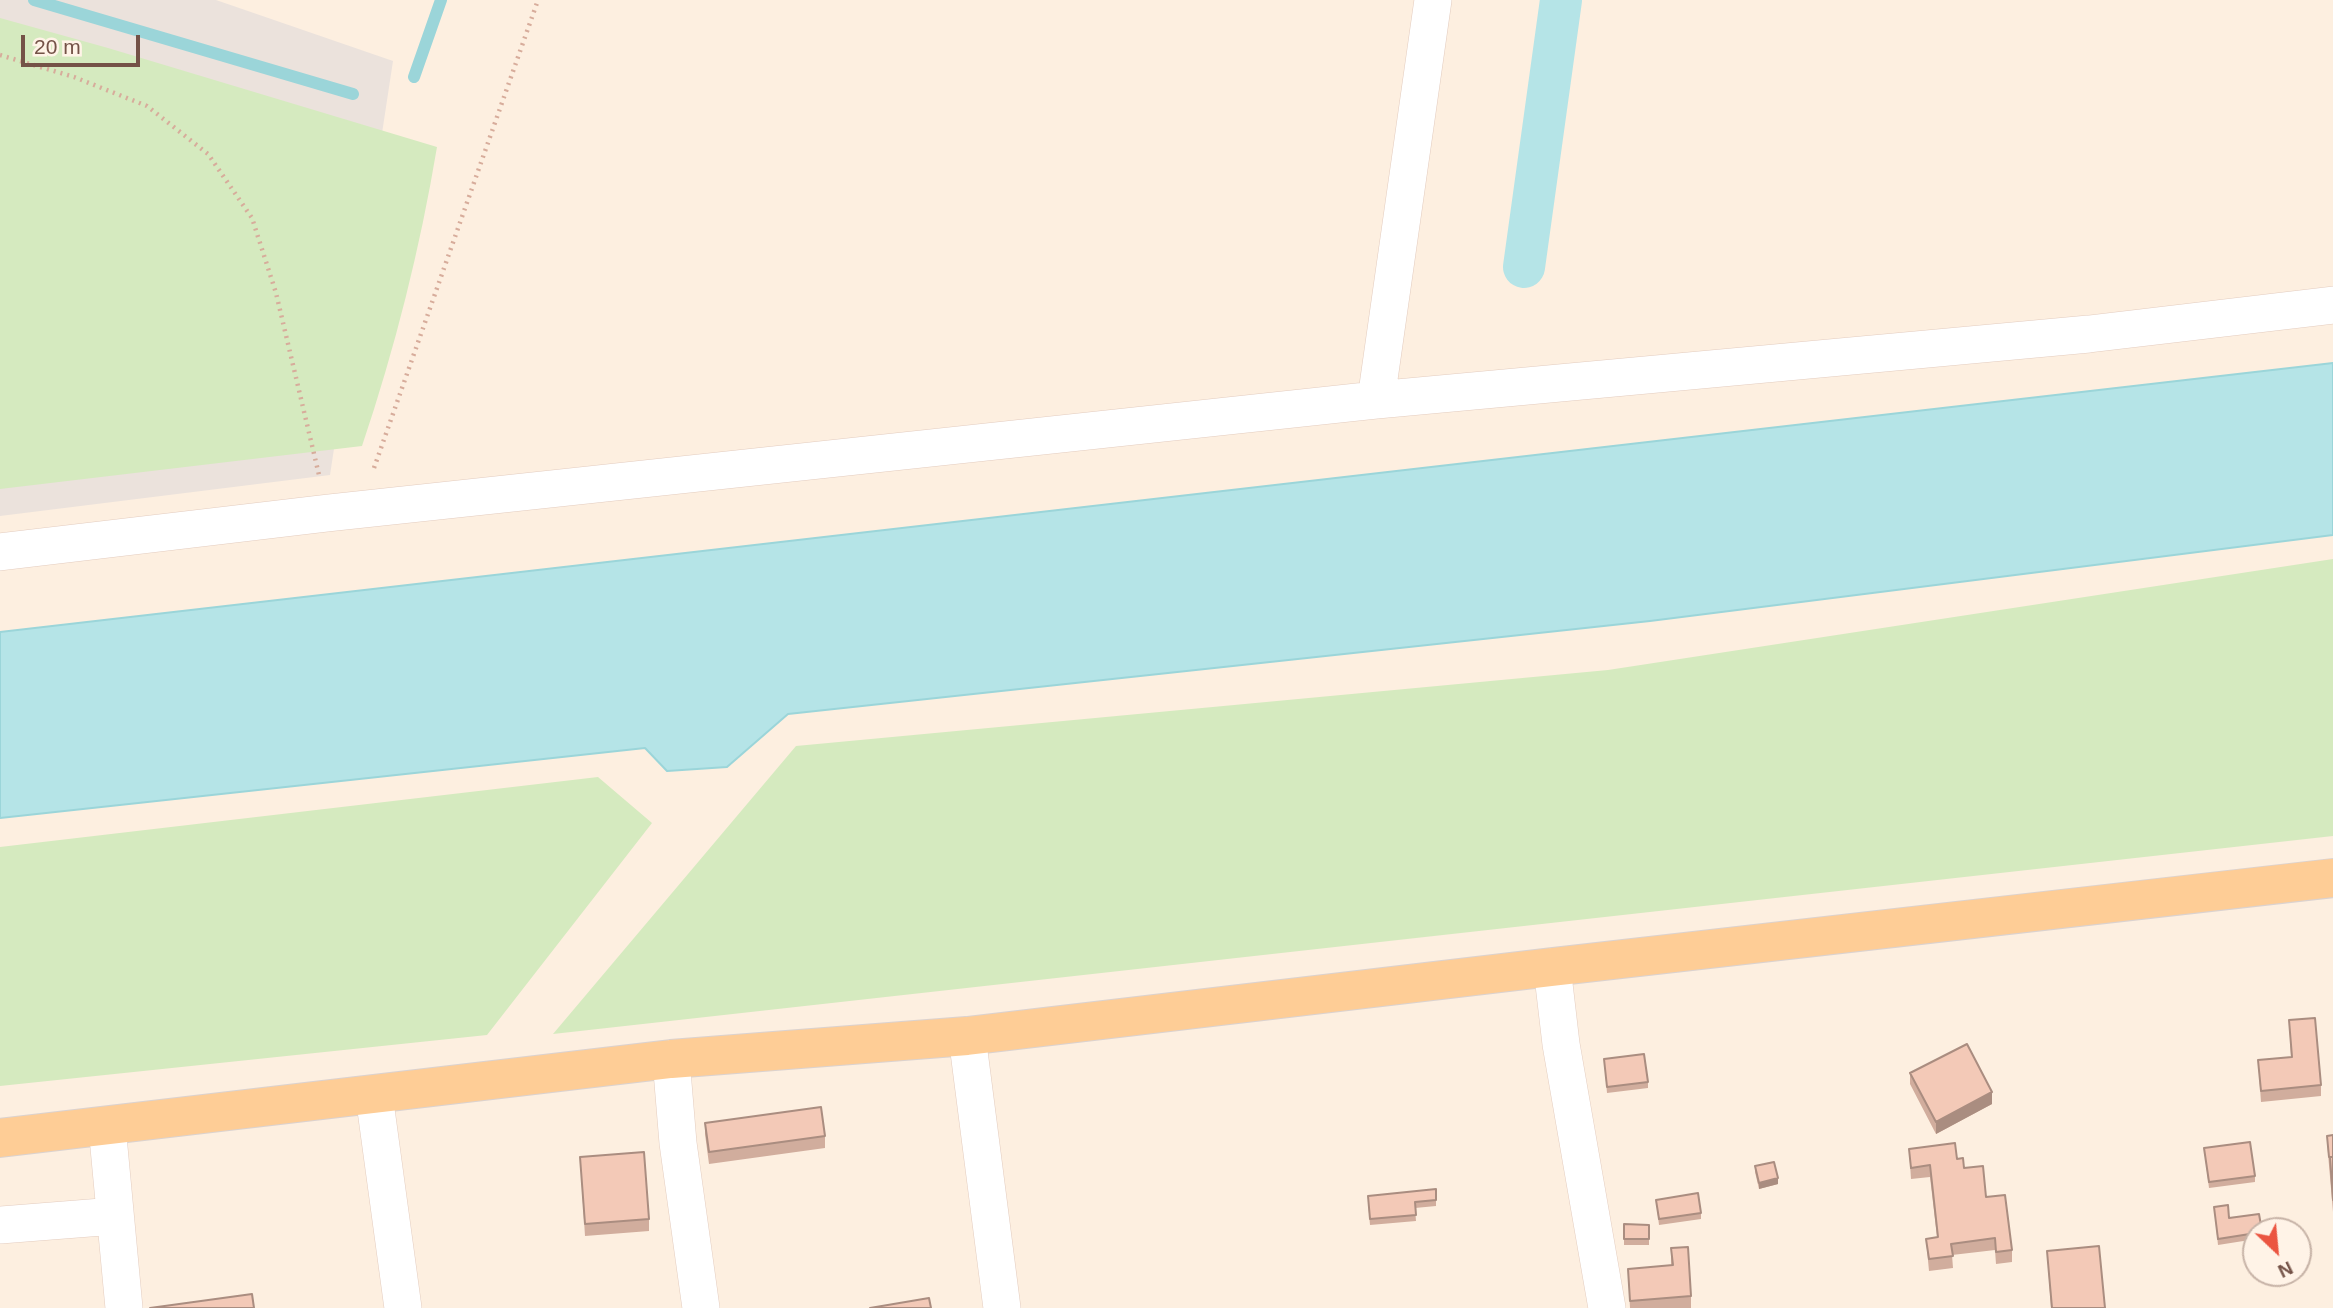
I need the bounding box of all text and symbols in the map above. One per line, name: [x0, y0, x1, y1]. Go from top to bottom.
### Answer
scale bar: [24, 21, 144, 65]
text: 20 m: [34, 35, 81, 58]
north arrow: [2242, 1217, 2312, 1287]
text: N: [2275, 1257, 2296, 1282]

